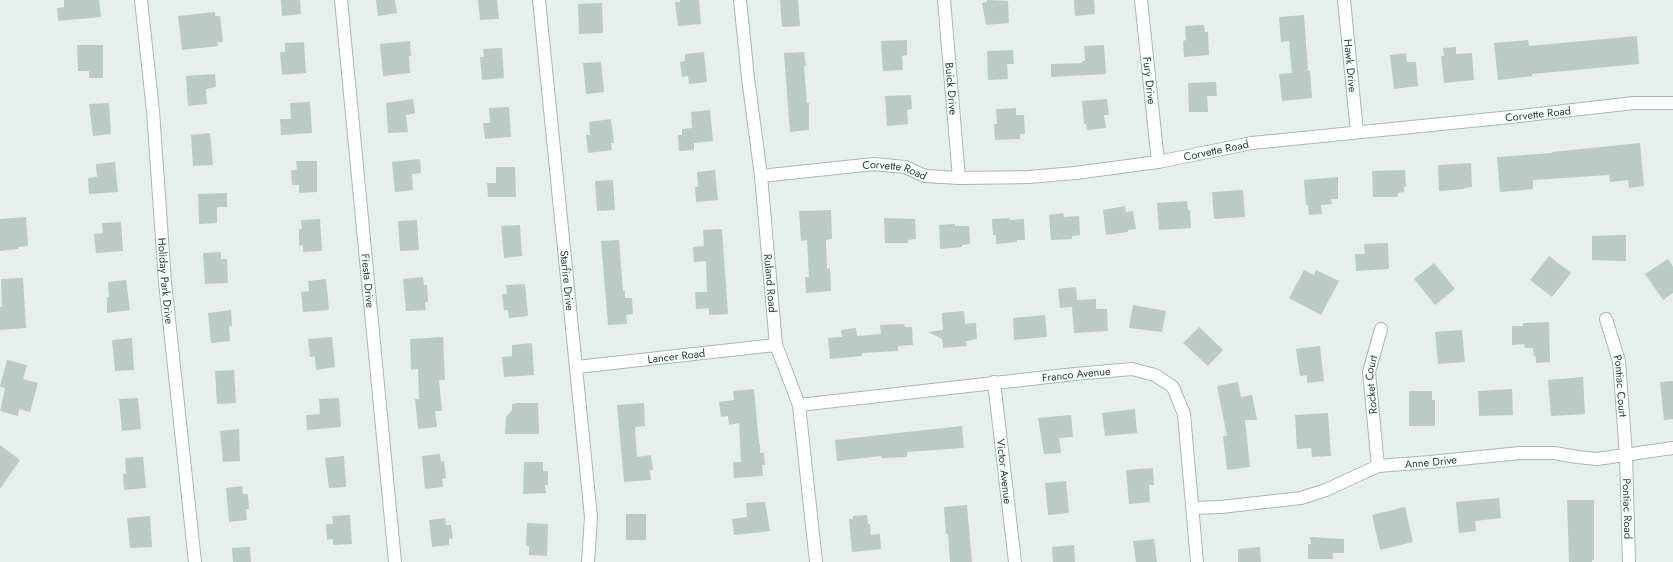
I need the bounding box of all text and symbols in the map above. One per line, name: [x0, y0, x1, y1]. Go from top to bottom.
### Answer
street label: Hawk Drive: [1340, 38, 1361, 93]
street label: Fury Drive: [1139, 56, 1160, 106]
street label: Buick Drive: [941, 62, 962, 116]
street label: Corvette Road: [1504, 102, 1572, 126]
street label: Corvette Road: [1182, 136, 1250, 165]
street label: Corvette Road: [862, 156, 929, 184]
street label: Holiday Park Drive: [154, 237, 177, 325]
street label: Starfire Drive: [556, 249, 578, 312]
street label: Fiesta Drive: [357, 253, 379, 309]
street label: Ruland Road: [760, 253, 781, 313]
street label: Lancer Road: [647, 345, 706, 367]
street label: Rocket Court: [1361, 353, 1381, 415]
street label: Pontiac Court: [1609, 353, 1631, 418]
street label: Franco Avenue: [1041, 363, 1112, 386]
street label: Victor Avenue: [993, 438, 1016, 505]
street label: Anne Drive: [1404, 451, 1458, 472]
street label: Pontiac Road: [1619, 478, 1636, 539]

